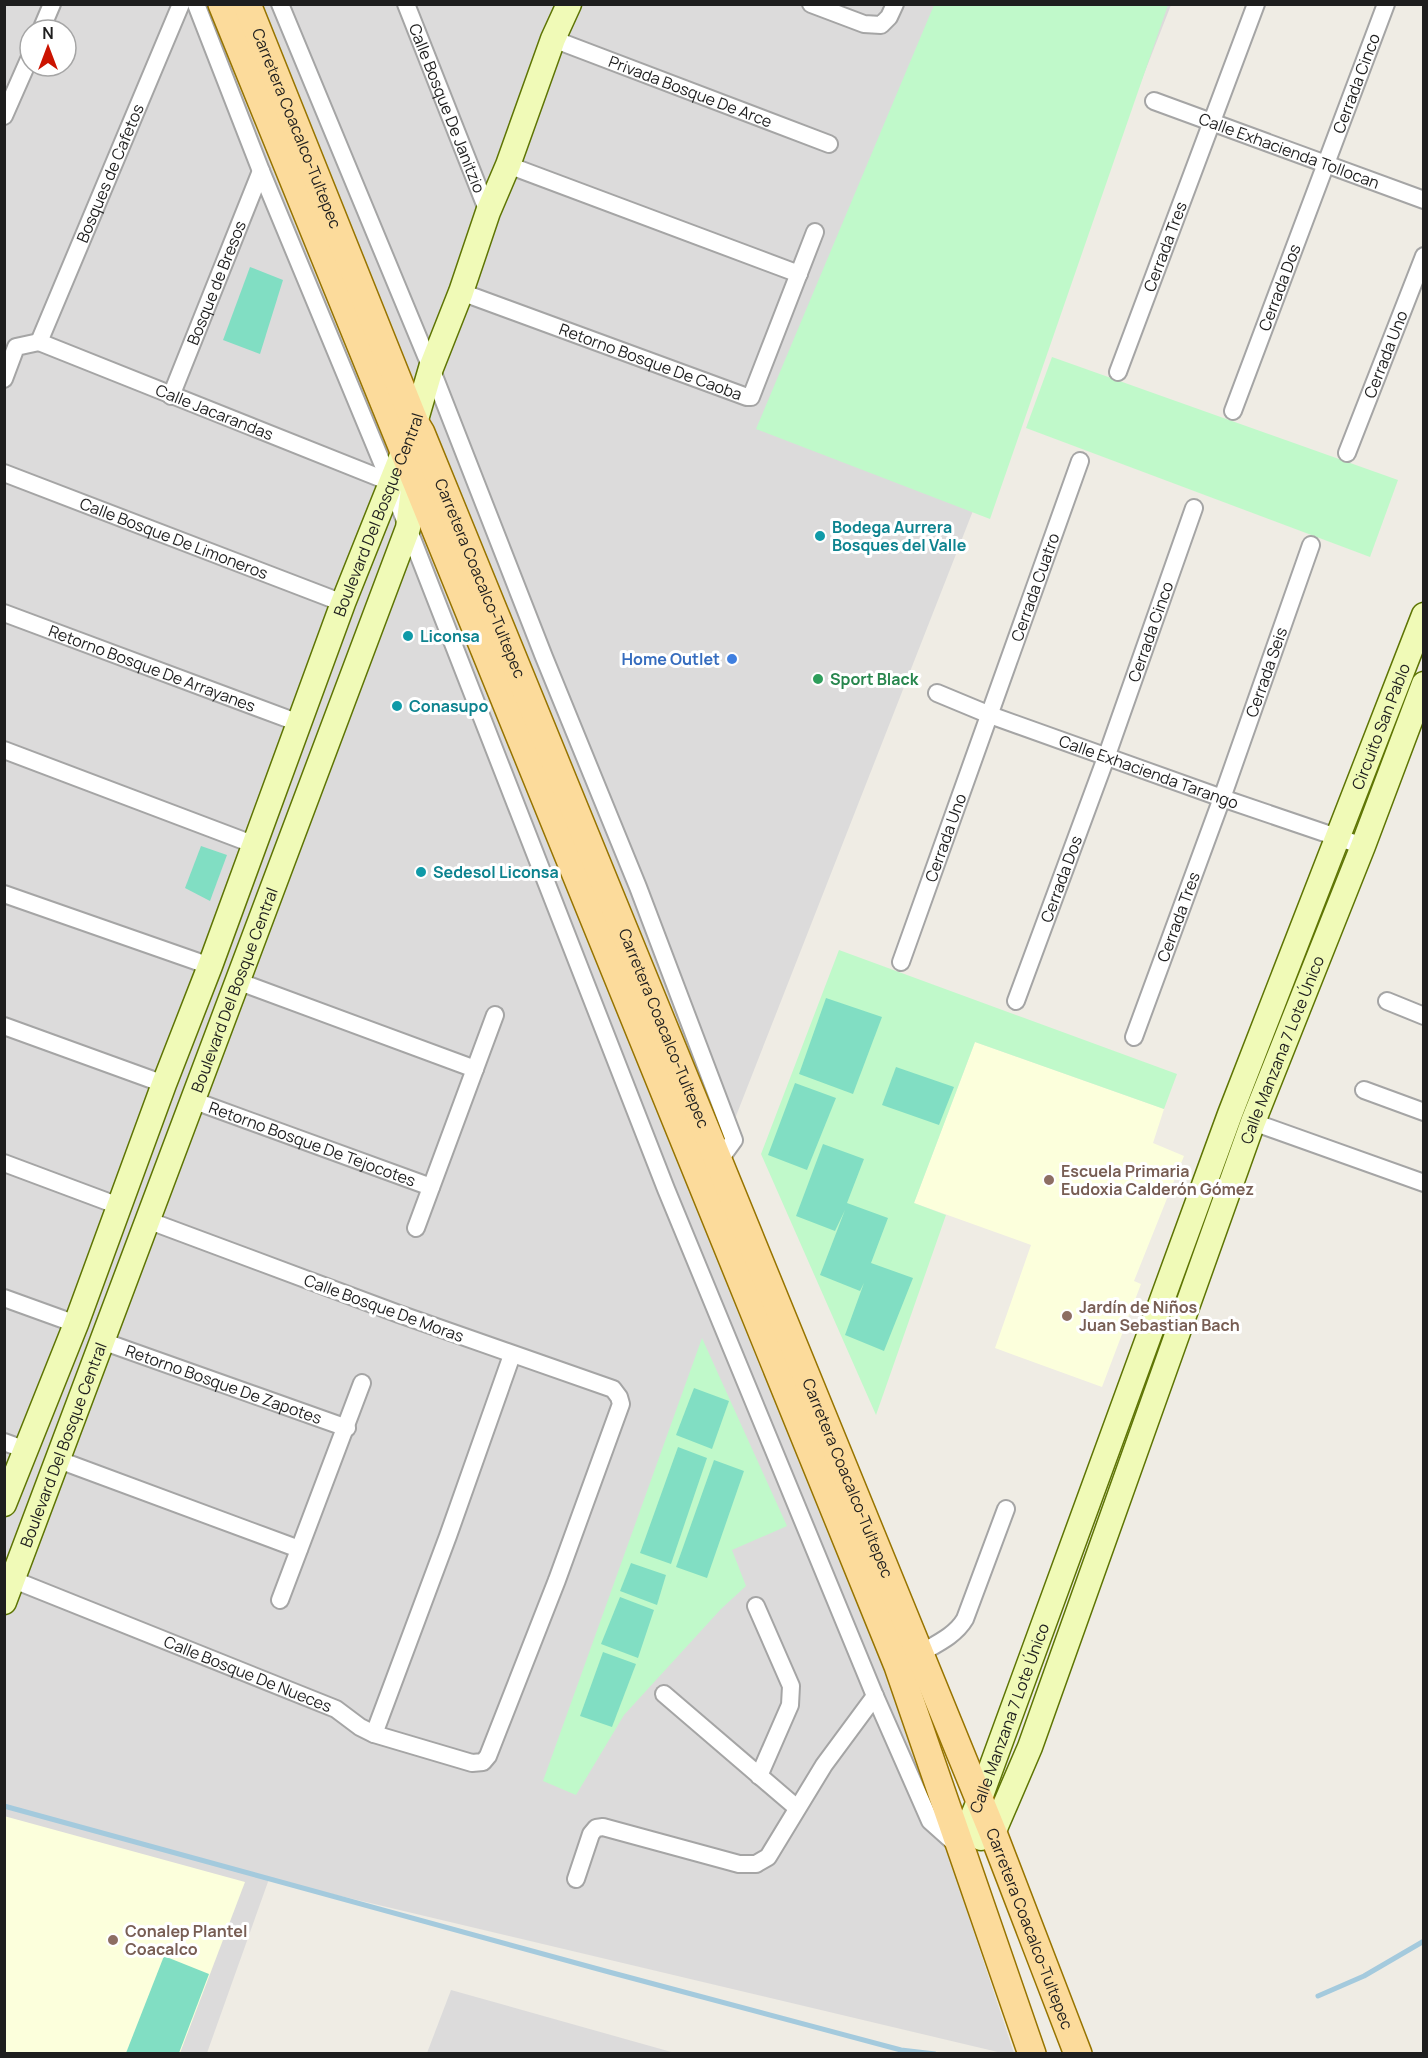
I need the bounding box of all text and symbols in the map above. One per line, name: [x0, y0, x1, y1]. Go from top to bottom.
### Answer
north arrow: [18, 18, 78, 78]
street label: Calle Bosque De Janitzio: [404, 20, 490, 196]
text: N: [42, 22, 54, 44]
street label: Carretera Coacalco-Tultepec: [247, 25, 347, 232]
street label: Cerrada Cinco: [1327, 30, 1385, 137]
street label: Privada Bosque De Arce: [605, 50, 775, 132]
street label: Bosques de Cafetos: [71, 101, 149, 246]
street label: Calle Exhacienda Tollocan: [1196, 107, 1383, 194]
street label: Cerrada Tres: [1138, 198, 1192, 295]
street label: Bosque de Bresos: [182, 217, 251, 348]
street label: Cerrada Dos: [1253, 241, 1306, 334]
street label: Cerrada Uno: [1358, 307, 1413, 401]
street label: Retorno Bosque De Caoba: [556, 318, 745, 405]
street label: Calle Jacarandas: [152, 379, 277, 445]
street label: Boulevard Del Bosque Central: [328, 410, 428, 619]
street label: Carretera Coacalco-Tultepec: [430, 475, 531, 682]
street label: Calle Bosque De Limoneros: [77, 492, 271, 584]
place label: Bodega Aurrera Bosques del Valle: [832, 516, 967, 556]
marker: Bodega Aurrera Bosques del Valle: [813, 529, 827, 543]
street label: Cerrada Cuatro: [1005, 530, 1064, 645]
street label: Cerrada Cinco: [1123, 578, 1178, 685]
street label: Retorno Bosque De Arrayanes: [45, 620, 259, 717]
street label: Cerrada Seis: [1240, 624, 1292, 720]
place label: Liconsa: [420, 625, 480, 647]
marker: Liconsa: [401, 629, 415, 643]
place label: Home Outlet: [622, 648, 720, 670]
marker: Home Outlet: [725, 652, 739, 666]
street label: Circuito San Pablo: [1346, 660, 1415, 793]
place label: Sport Black: [830, 668, 919, 690]
marker: Sport Black: [811, 672, 825, 686]
place label: Conasupo: [409, 695, 488, 717]
marker: Conasupo: [390, 699, 404, 713]
street label: Calle Exhacienda Tarango: [1056, 730, 1241, 814]
street label: Cerrada Uno: [919, 790, 971, 885]
street label: Cerrada Dos: [1035, 833, 1087, 926]
place label: Sedesol Liconsa: [433, 861, 559, 883]
marker: Sedesol Liconsa: [414, 865, 428, 879]
street label: Cerrada Tres: [1152, 869, 1205, 965]
street label: Boulevard Del Bosque Central: [186, 884, 283, 1095]
street label: Carretera Coacalco-Tultepec: [614, 925, 715, 1131]
street label: Calle Manzana 7 Lote Único: [1235, 952, 1329, 1147]
street label: Retorno Bosque De Tejocotes: [206, 1096, 419, 1191]
place label: Escuela Primaria Eudoxia Calderón Gómez: [1061, 1160, 1254, 1200]
marker: Escuela Primaria Eudoxia Calderón Gómez: [1042, 1173, 1056, 1187]
street label: Calle Bosque De Moras: [301, 1269, 467, 1347]
place label: Jardín de Niños Juan Sebastian Bach: [1079, 1296, 1240, 1336]
marker: Jardín de Niños Juan Sebastian Bach: [1060, 1309, 1074, 1323]
street label: Boulevard Del Bosque Central: [15, 1339, 112, 1550]
street label: Retorno Bosque De Zapotes: [122, 1339, 325, 1429]
street label: Carretera Coacalco-Tultepec: [797, 1375, 899, 1581]
street label: Calle Manzana 7 Lote Único: [964, 1620, 1054, 1816]
street label: Calle Bosque De Nueces: [161, 1630, 335, 1717]
street label: Carretera Coacalco-Tultepec: [981, 1825, 1079, 2033]
place label: Conalep Plantel Coacalco: [125, 1920, 247, 1960]
marker: Conalep Plantel Coacalco: [106, 1933, 120, 1947]

